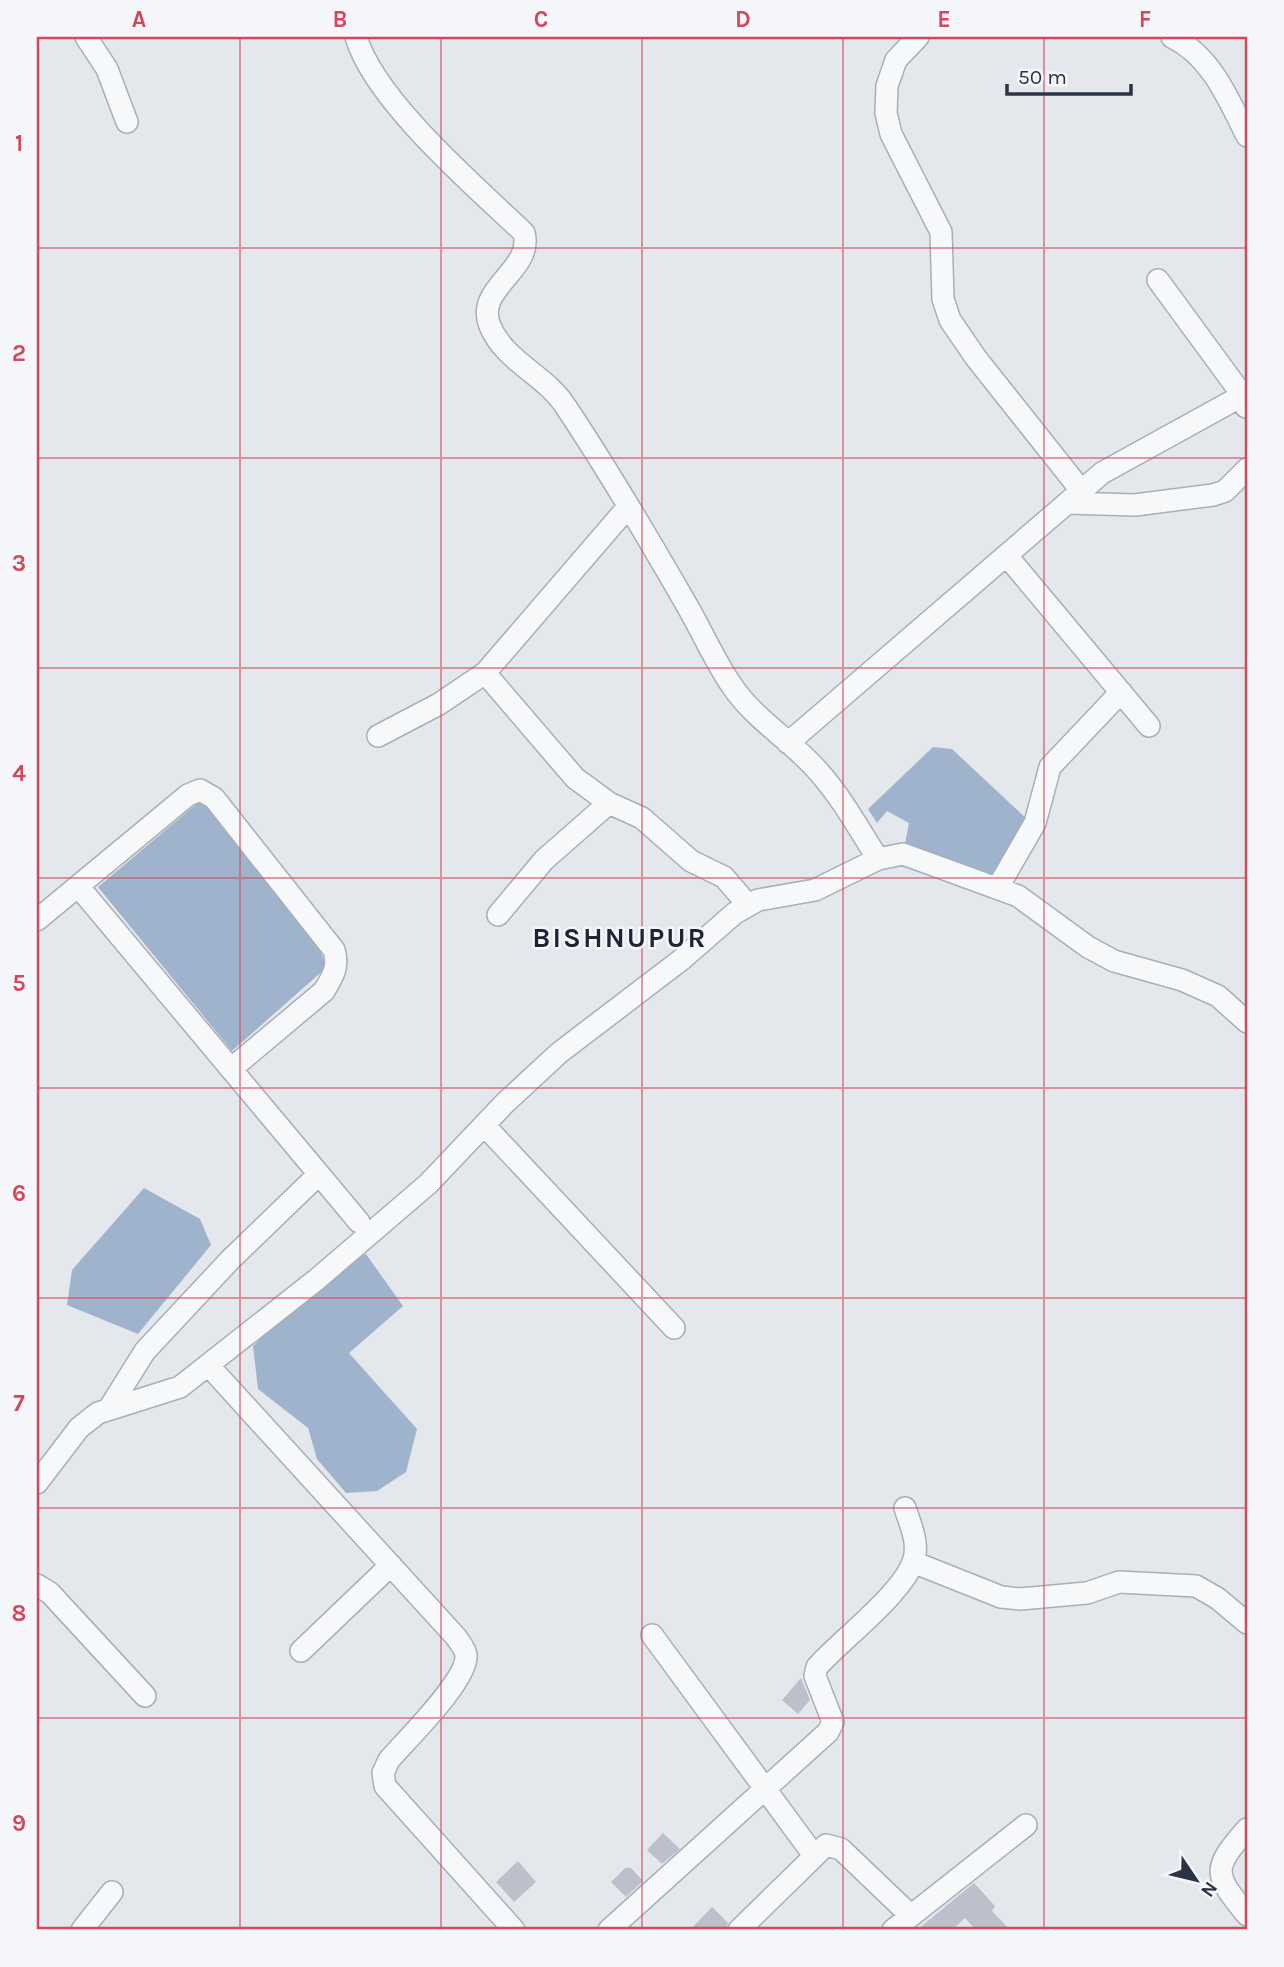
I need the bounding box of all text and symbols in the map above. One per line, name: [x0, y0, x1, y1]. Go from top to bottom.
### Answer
text: A: [132, 6, 146, 33]
text: B: [333, 6, 347, 33]
text: C: [534, 6, 548, 33]
text: D: [735, 6, 751, 33]
text: E: [937, 6, 951, 33]
text: F: [1139, 6, 1151, 33]
scale bar: [1007, 52, 1132, 96]
text: 50 m: [1018, 65, 1067, 89]
text: 1: [15, 130, 23, 157]
text: 2: [12, 340, 26, 367]
text: 3: [12, 550, 26, 577]
text: 4: [12, 760, 26, 787]
district label: BISHNUPUR: [532, 921, 708, 954]
text: 5: [12, 970, 26, 997]
text: 6: [12, 1180, 26, 1207]
text: 7: [13, 1390, 25, 1417]
text: 8: [12, 1600, 26, 1627]
text: 9: [12, 1810, 26, 1837]
north arrow: [1162, 1844, 1232, 1914]
text: N: [1196, 1877, 1222, 1901]

